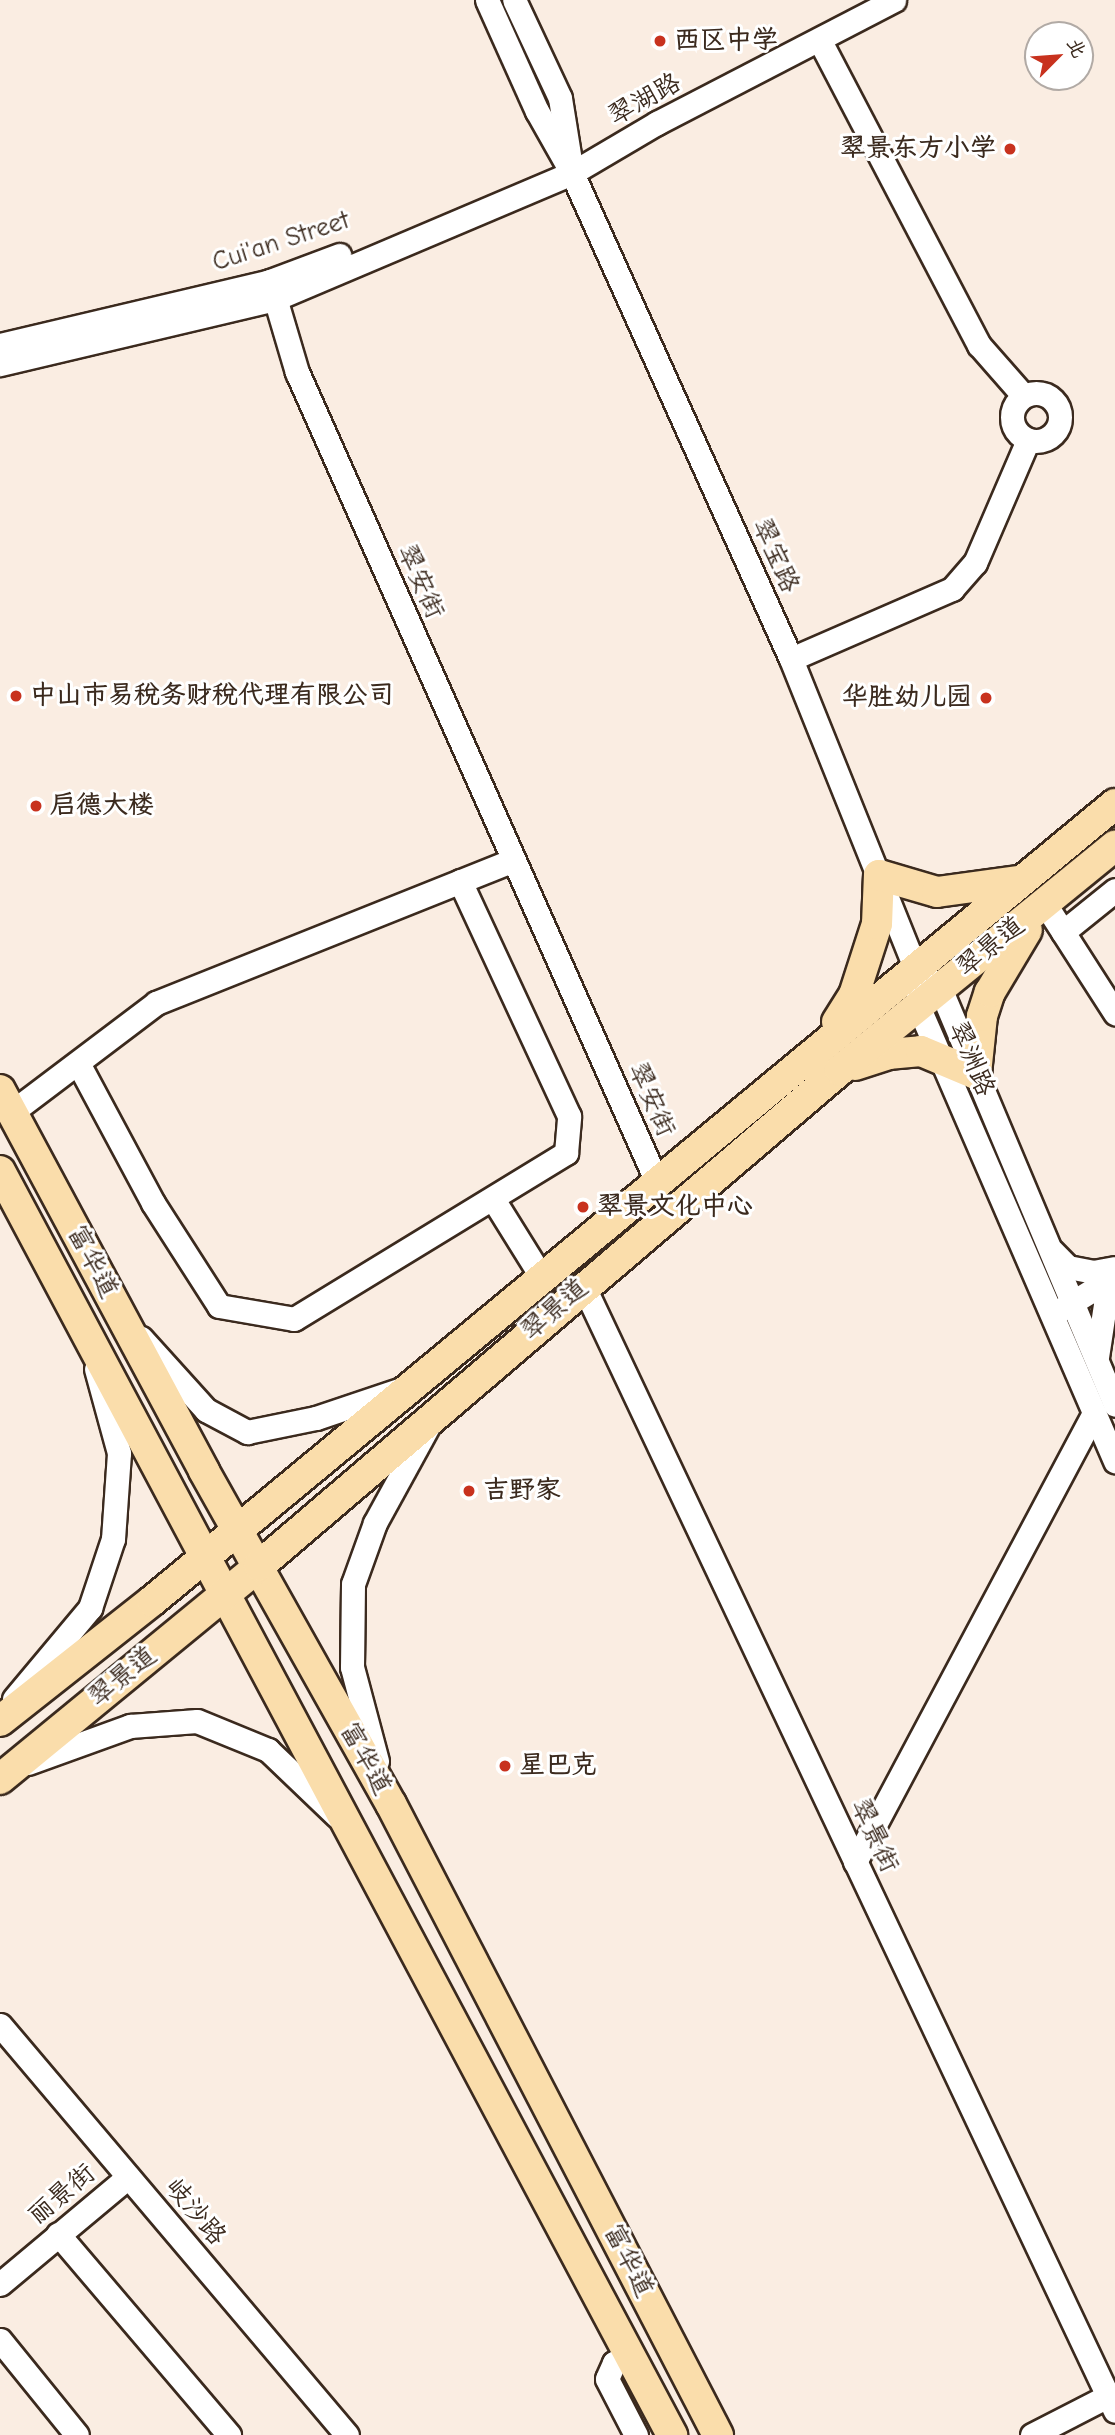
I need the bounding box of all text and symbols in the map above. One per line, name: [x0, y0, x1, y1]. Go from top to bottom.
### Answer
north arrow: [1024, 21, 1094, 91]
place label: 西区中学: [674, 25, 778, 57]
marker: 西区中学: [652, 33, 668, 49]
text: 北: [1062, 35, 1090, 61]
street label: 翠湖路: [603, 67, 687, 133]
place label: 翠景东方小学: [840, 133, 996, 165]
marker: 翠景东方小学: [1002, 141, 1018, 157]
street label: Cui'an Street: [209, 205, 353, 279]
street label: 翠宝路: [745, 514, 805, 598]
street label: 翠安街: [390, 540, 450, 624]
place label: 中山市易税务财税代理有限公司: [30, 680, 394, 712]
place label: 华胜幼儿园: [842, 682, 972, 714]
marker: 中山市易税务财税代理有限公司: [8, 688, 24, 704]
marker: 华胜幼儿园: [978, 690, 994, 706]
place label: 启德大楼: [50, 790, 154, 822]
marker: 启德大楼: [28, 798, 44, 814]
street label: 翠景道: [951, 910, 1031, 984]
street label: 翠洲路: [941, 1017, 1001, 1101]
street label: 翠安街: [621, 1058, 681, 1142]
place label: 翠景文化中心: [597, 1191, 753, 1223]
marker: 翠景文化中心: [575, 1199, 591, 1215]
street label: 富华道: [60, 1220, 124, 1304]
street label: 翠景道: [515, 1273, 595, 1347]
place label: 吉野家: [483, 1475, 561, 1507]
marker: 吉野家: [461, 1483, 477, 1499]
street label: 翠景道: [83, 1640, 163, 1714]
street label: 富华道: [332, 1717, 398, 1801]
place label: 星巴克: [519, 1750, 597, 1782]
marker: 星巴克: [497, 1758, 513, 1774]
street label: 翠景街: [843, 1794, 905, 1878]
street label: 丽景街: [22, 2158, 102, 2232]
street label: 岐沙路: [158, 2172, 232, 2252]
street label: 富华道: [596, 2219, 660, 2303]

